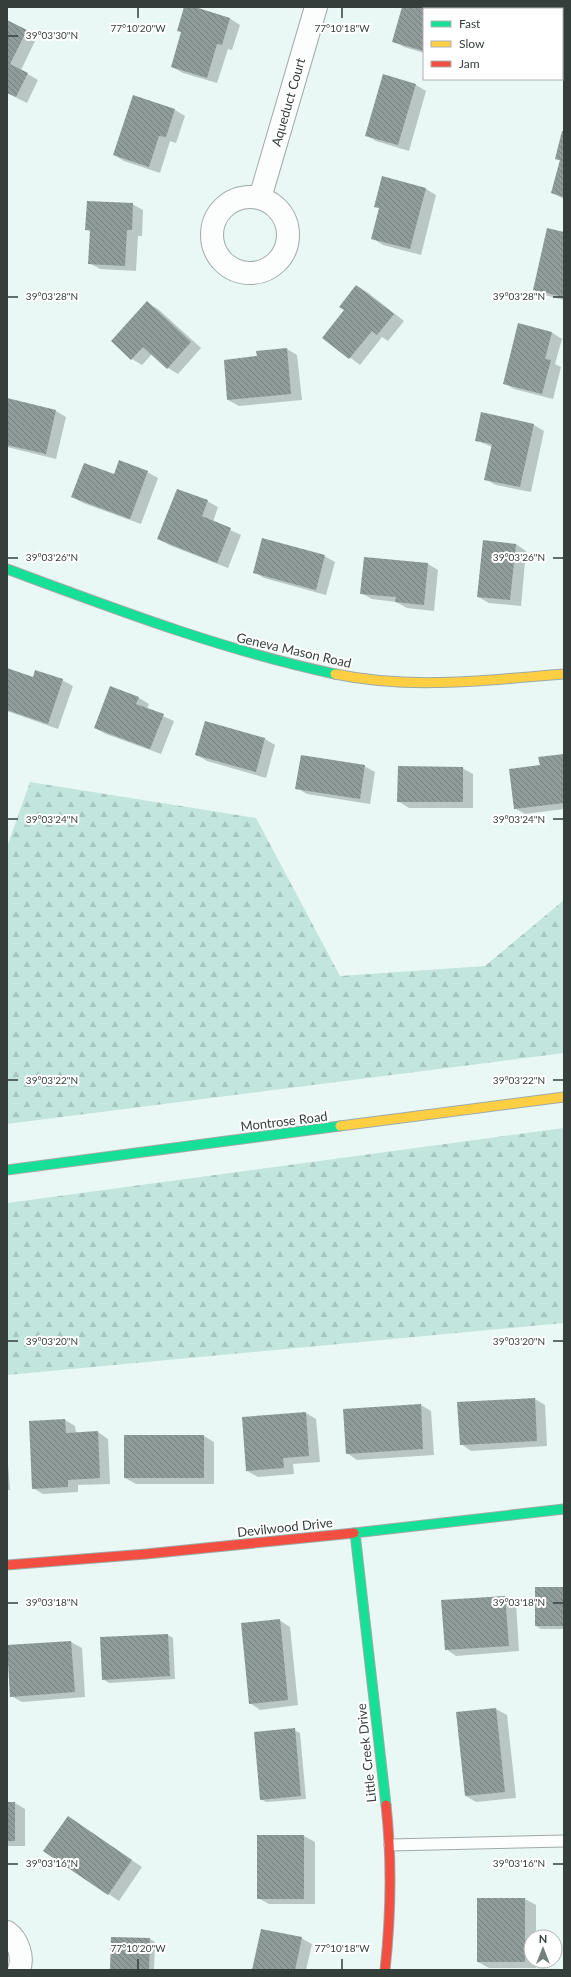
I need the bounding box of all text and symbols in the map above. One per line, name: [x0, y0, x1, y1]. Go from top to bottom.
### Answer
legend: [423, 8, 563, 80]
text: Fast: [459, 16, 481, 31]
text: 77°10'20"W: [110, 22, 166, 34]
text: 77°10'18"W: [314, 22, 370, 34]
text: 39°03'30"N: [26, 29, 78, 41]
text: Slow: [459, 36, 485, 51]
street label: Aqueduct Court: [268, 56, 308, 148]
text: Jam: [459, 56, 480, 71]
text: 39°03'28"N: [26, 290, 78, 302]
text: 39°03'28"N: [493, 290, 545, 302]
text: 39°03'26"N: [26, 551, 78, 563]
text: 39°03'26"N: [493, 551, 545, 563]
street label: Geneva Mason Road: [235, 629, 353, 671]
text: 39°03'24"N: [26, 813, 78, 825]
text: 39°03'24"N: [493, 813, 545, 825]
text: 39°03'22"N: [26, 1074, 78, 1086]
text: 39°03'22"N: [493, 1074, 545, 1086]
street label: Montrose Road: [240, 1108, 328, 1134]
text: 39°03'20"N: [26, 1335, 78, 1347]
text: 39°03'20"N: [493, 1335, 545, 1347]
street label: Devilwood Drive: [236, 1514, 334, 1540]
text: 39°03'18"N: [26, 1596, 78, 1608]
text: 39°03'18"N: [493, 1596, 545, 1608]
street label: Little Creek Drive: [353, 1702, 379, 1803]
text: 39°03'16"N: [26, 1857, 78, 1869]
text: 39°03'16"N: [493, 1857, 545, 1869]
north arrow: [523, 1929, 563, 1969]
text: N: [539, 1932, 547, 1945]
text: 77°10'20"W: [110, 1942, 166, 1954]
text: 77°10'18"W: [314, 1942, 370, 1954]

